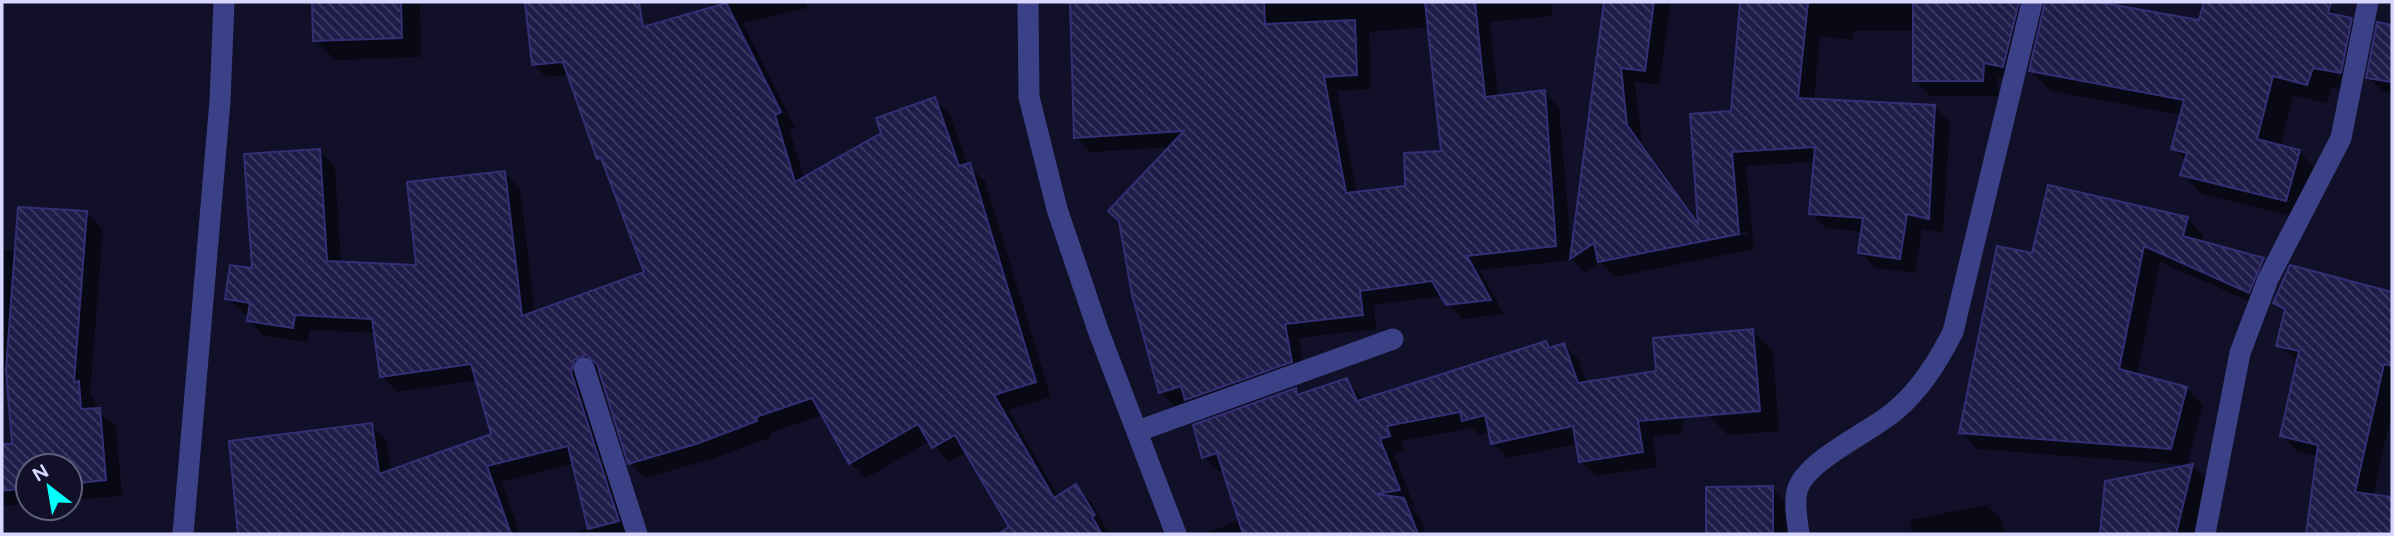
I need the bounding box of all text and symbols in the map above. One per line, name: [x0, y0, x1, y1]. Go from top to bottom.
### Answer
north arrow: [14, 452, 84, 522]
text: N: [28, 459, 53, 486]

